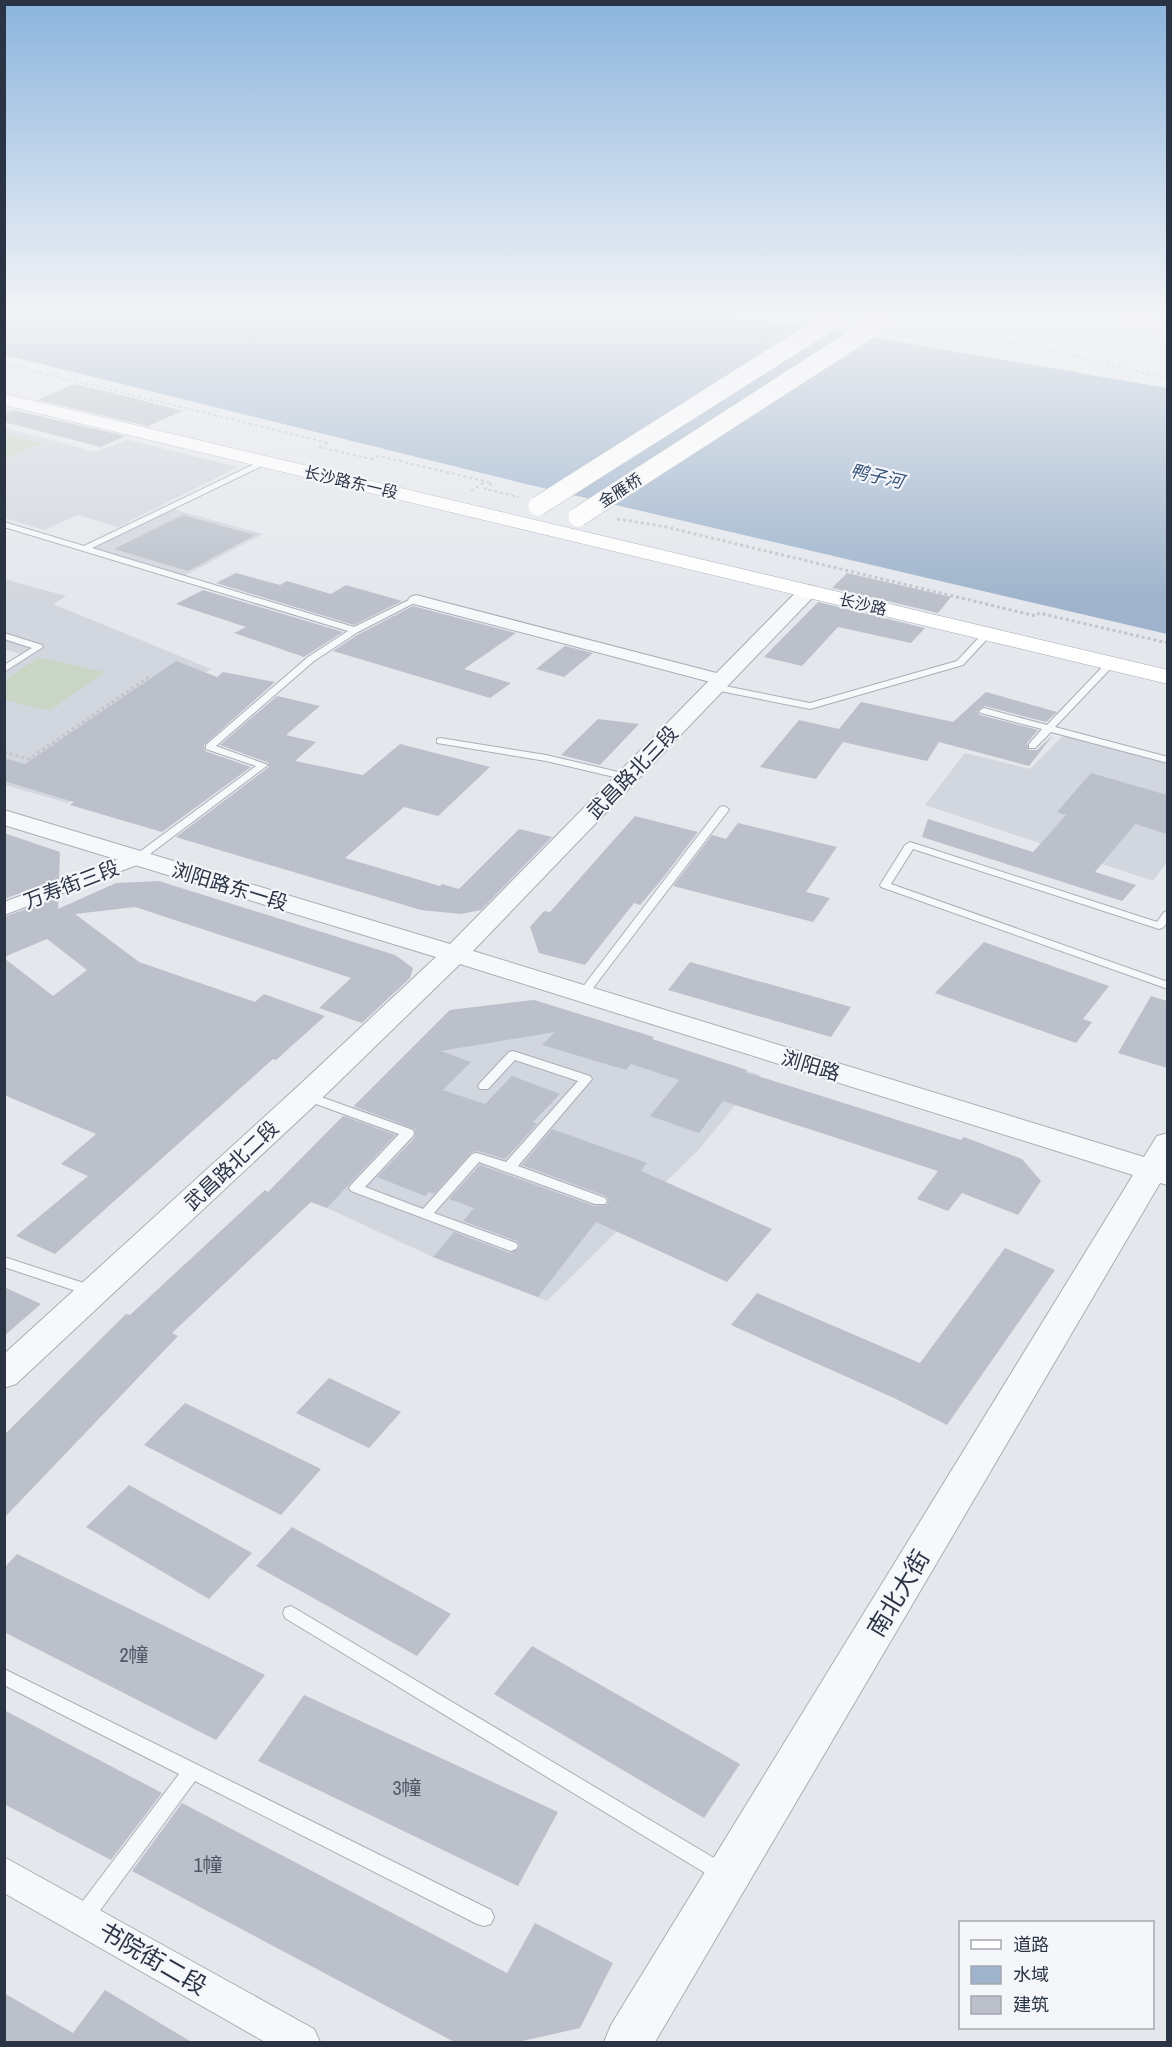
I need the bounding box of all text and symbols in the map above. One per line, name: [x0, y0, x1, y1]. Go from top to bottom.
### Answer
water label: 鸭子河: [848, 458, 909, 495]
street label: 长沙路东一段: [302, 460, 400, 504]
street label: 金雁桥: [594, 468, 646, 512]
street label: 长沙路: [837, 588, 889, 620]
street label: 武昌路北三段: [581, 719, 683, 825]
street label: 万寿街三段: [19, 853, 123, 915]
street label: 浏阳路东一段: [169, 856, 291, 916]
street label: 浏阳路: [778, 1043, 844, 1087]
street label: 武昌路北二段: [178, 1114, 284, 1216]
street label: 南北大街: [860, 1544, 936, 1642]
house number: 2幢: [119, 1641, 149, 1668]
house number: 3幢: [392, 1774, 422, 1801]
house number: 1幢: [193, 1851, 223, 1878]
street label: 书院街二段: [93, 1914, 213, 2002]
legend: [959, 1921, 1154, 2029]
text: 道路: [1013, 1932, 1049, 1957]
text: 水域: [1013, 1962, 1049, 1987]
text: 建筑: [1013, 1992, 1049, 2017]

